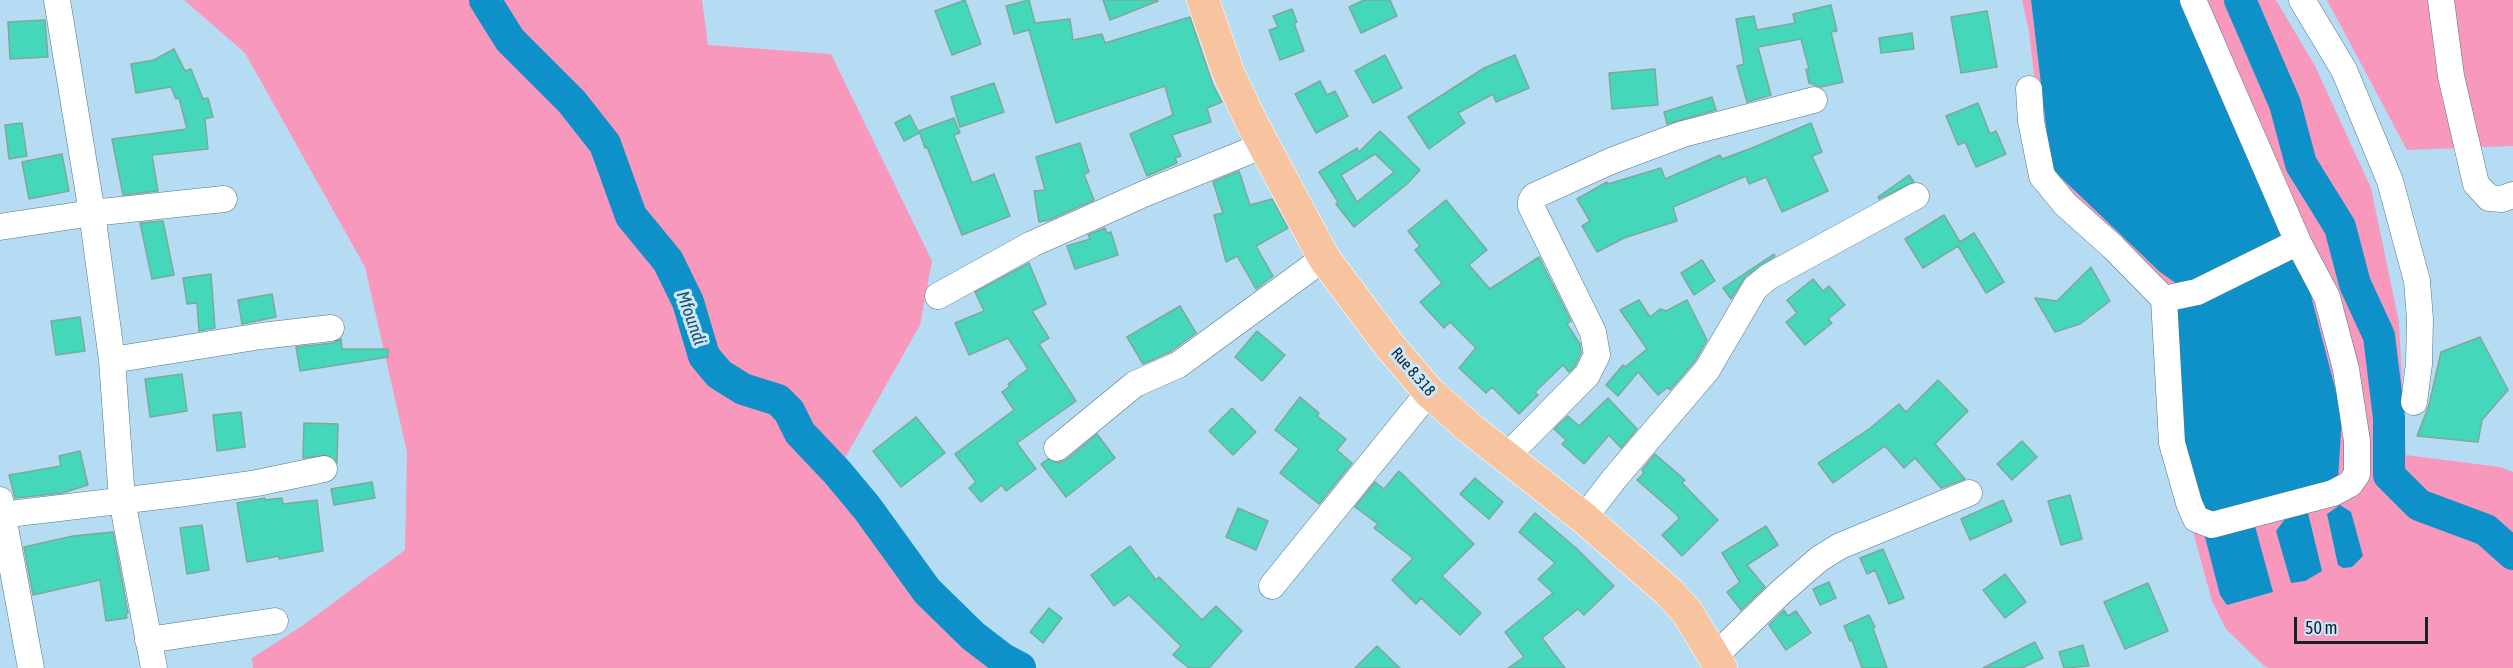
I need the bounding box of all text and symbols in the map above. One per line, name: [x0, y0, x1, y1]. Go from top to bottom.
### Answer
water label: Mfoundi: [671, 288, 711, 348]
street label: Rue 8.318: [1387, 344, 1439, 400]
scale bar: [2297, 605, 2430, 643]
text: 50 m: [2305, 617, 2337, 638]

